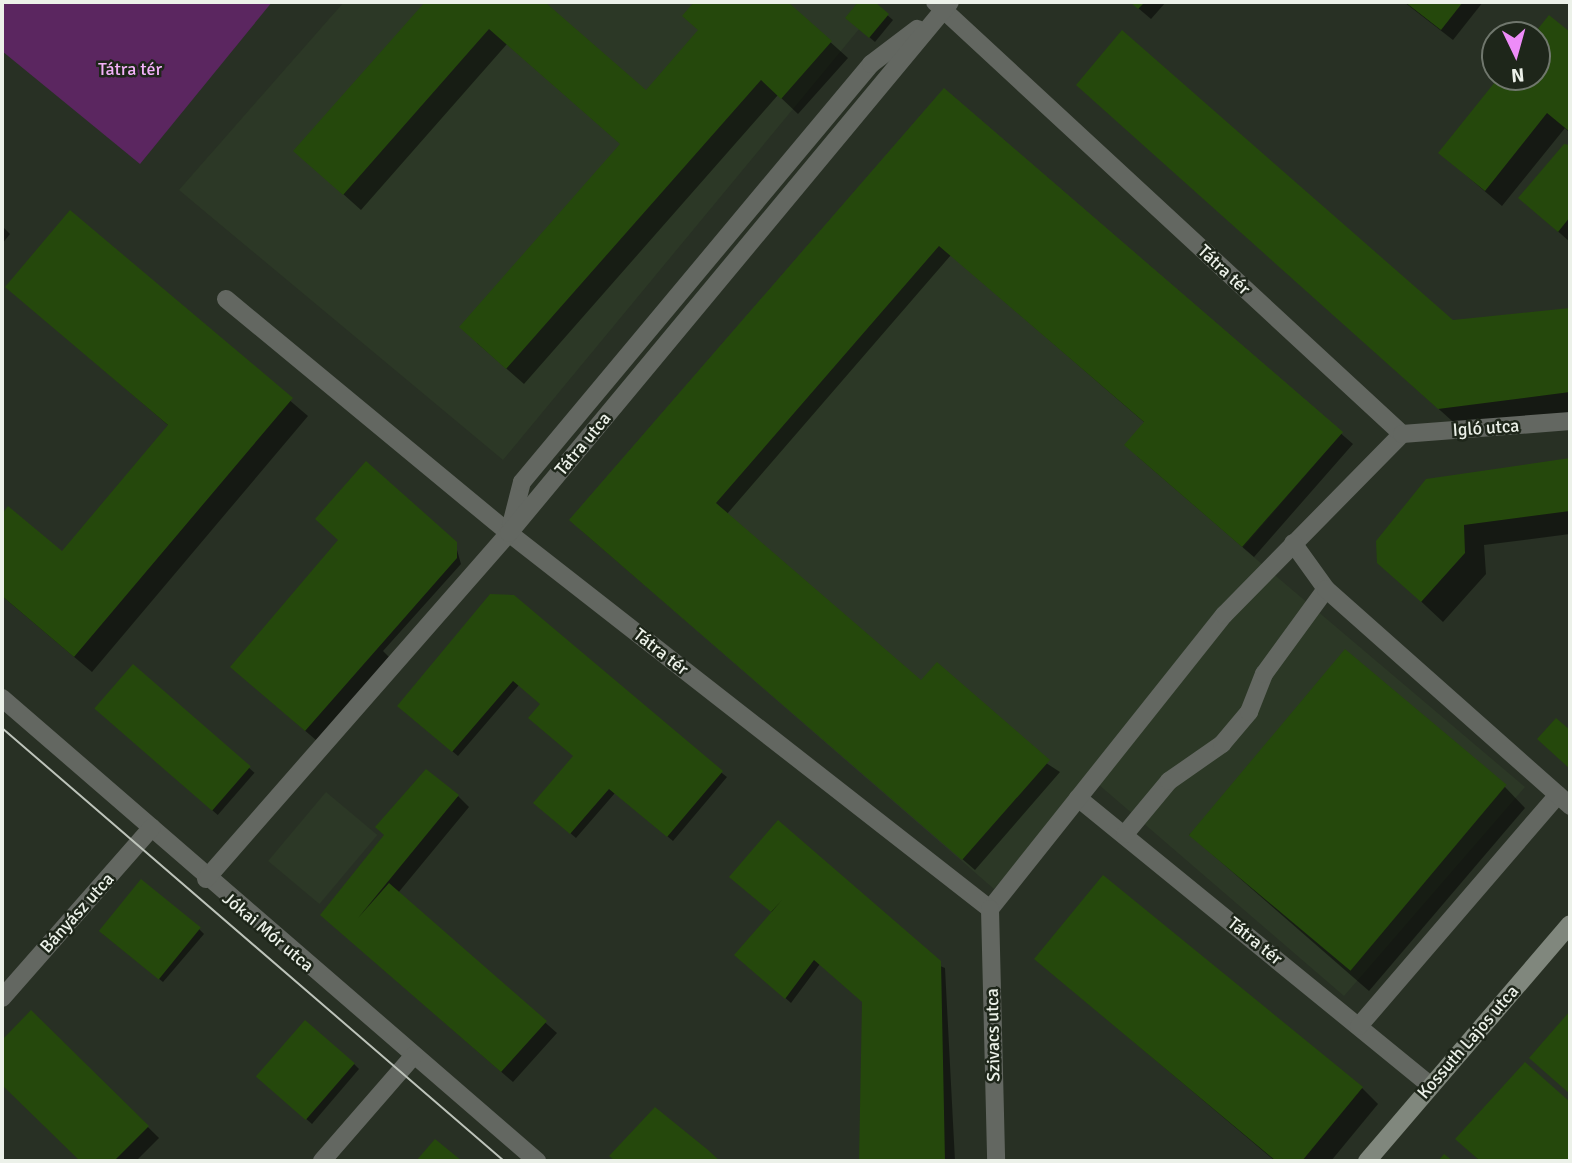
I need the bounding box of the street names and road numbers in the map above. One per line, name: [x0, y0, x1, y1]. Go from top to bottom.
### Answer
street label: Tátra tér: [1193, 240, 1255, 300]
street label: Tátra utca: [550, 408, 616, 480]
street label: Igló utca: [1452, 415, 1520, 441]
street label: Tátra tér: [629, 624, 693, 680]
street label: Bányász utca: [35, 868, 119, 958]
street label: Jókai Mór utca: [218, 888, 318, 976]
street label: Tátra tér: [1223, 912, 1287, 970]
street label: Kossuth Lajos utca: [1413, 981, 1523, 1103]
street label: Szivacs utca: [981, 988, 1005, 1082]

